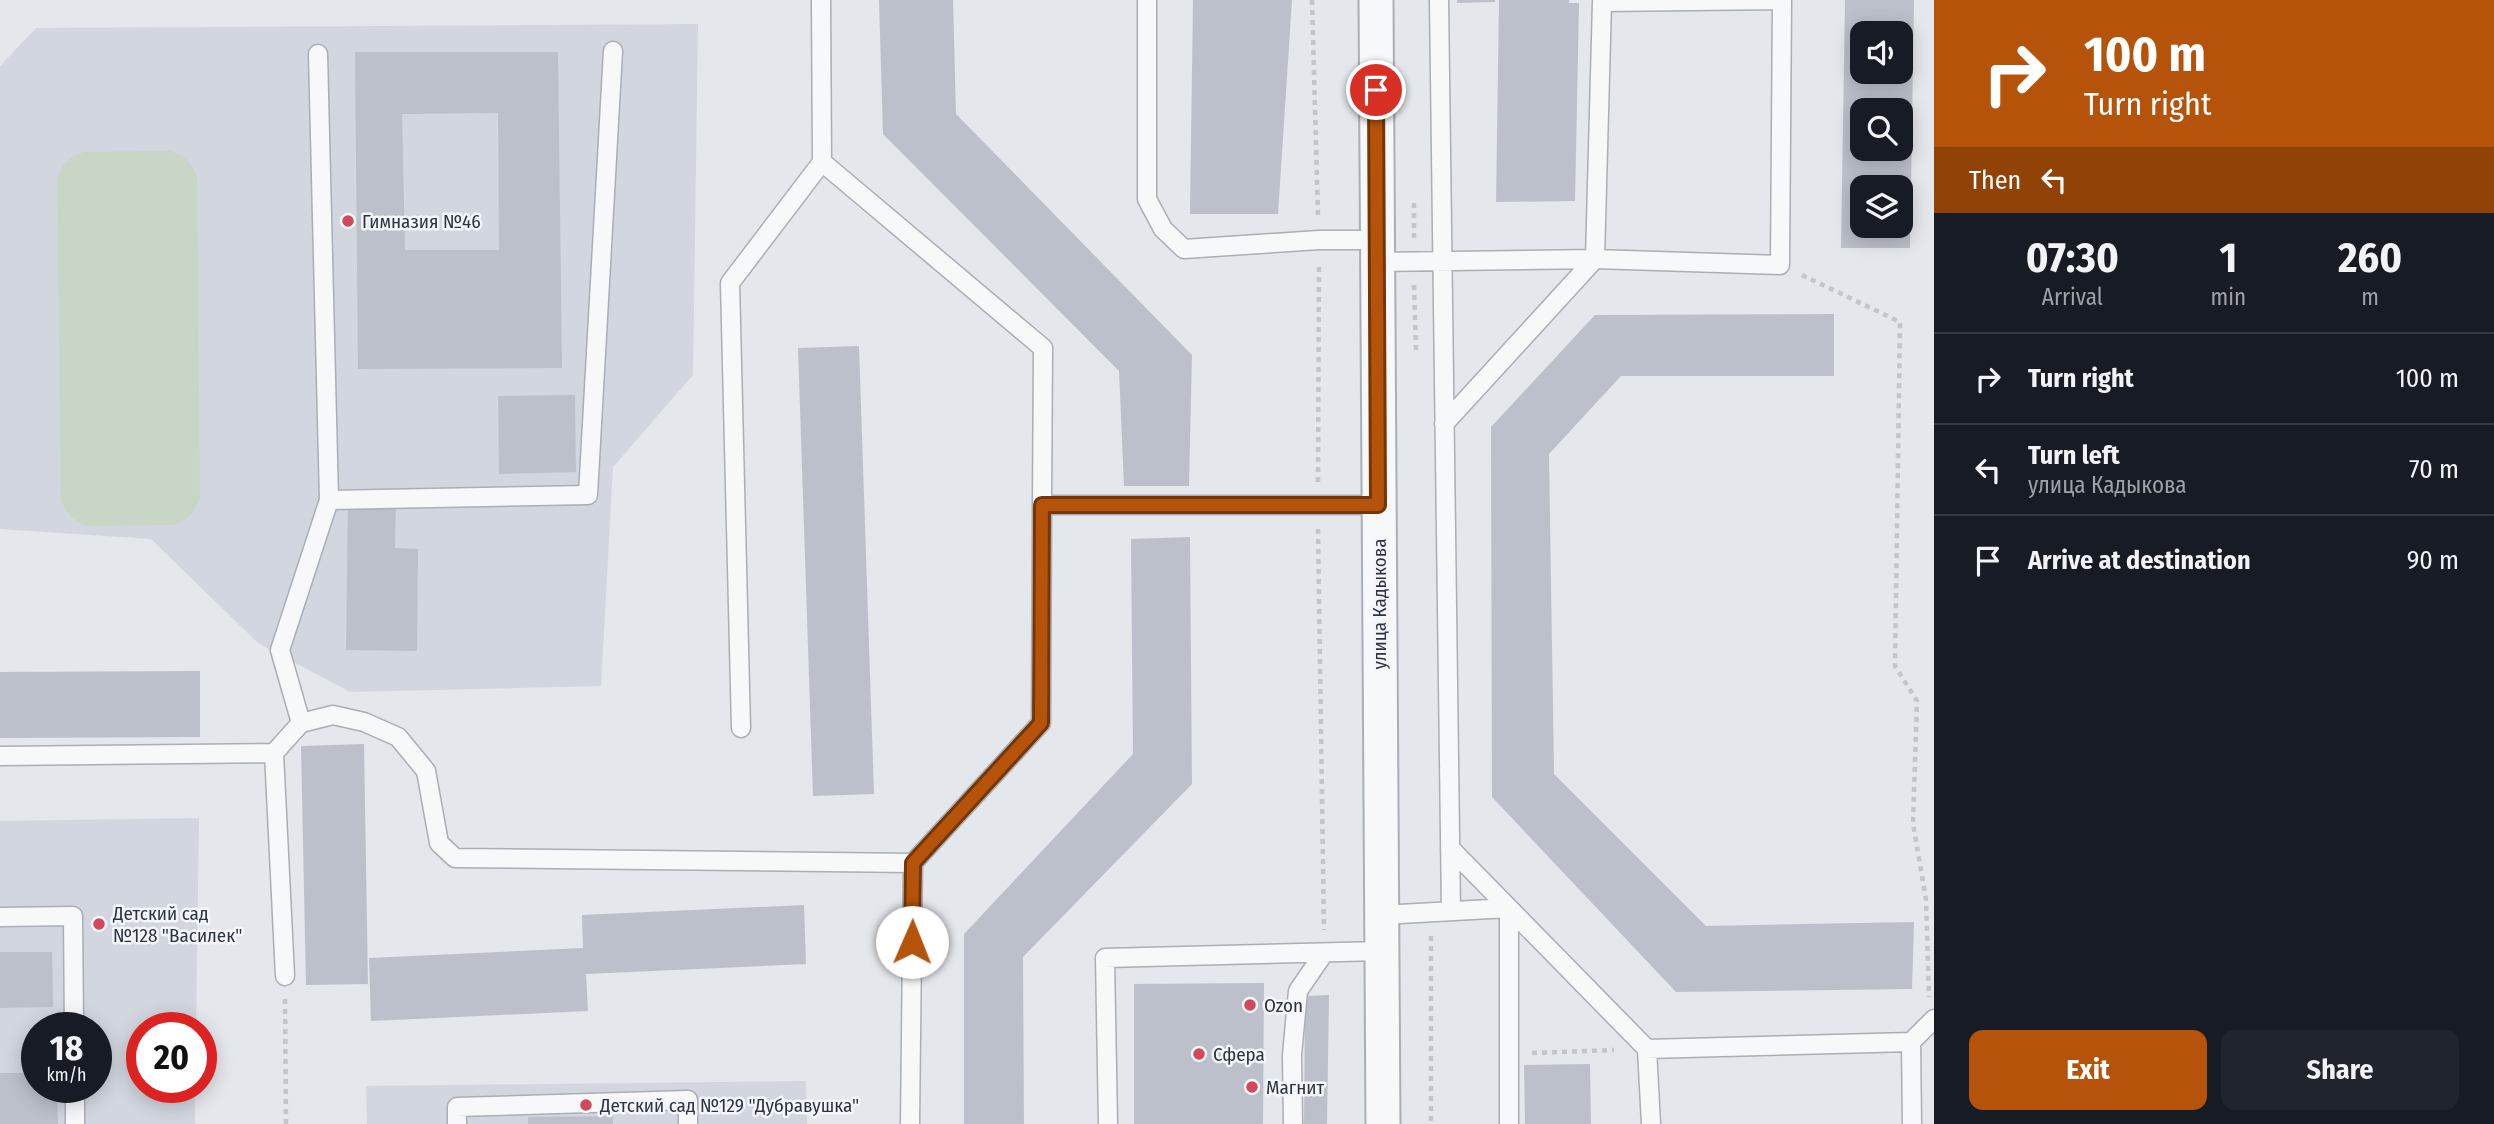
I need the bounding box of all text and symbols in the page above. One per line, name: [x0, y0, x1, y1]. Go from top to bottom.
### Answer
map controls: [1850, 21, 1913, 238]
button: sound: [1850, 21, 1913, 84]
text: 100 m: [2084, 25, 2206, 84]
icon: right: [1969, 28, 2060, 119]
pin: [1346, 60, 1406, 120]
icon: arrive: [1357, 71, 1395, 109]
text: Turn right: [2084, 85, 2211, 123]
button: search: [1850, 98, 1913, 161]
icon: left: [2035, 161, 2073, 199]
text: Then: [1969, 165, 2021, 196]
button: layers: [1850, 175, 1913, 238]
place label: Гимназия №46: [362, 210, 481, 233]
marker: Гимназия №46: [340, 213, 356, 229]
text: 07:30: [2026, 233, 2119, 283]
text: 1: [2220, 233, 2237, 283]
text: 260: [2338, 233, 2402, 283]
text: Arrival: [2042, 283, 2103, 311]
text: min: [2211, 283, 2246, 311]
text: m: [2361, 283, 2379, 311]
icon: right: [1969, 360, 2007, 398]
text: Turn right: [2028, 363, 2134, 394]
text: 100 m: [2396, 363, 2459, 394]
text: Turn left: [2028, 440, 2120, 471]
icon: left: [1969, 451, 2007, 489]
text: 70 m: [2409, 454, 2459, 485]
text: улица Кадыкова: [2028, 471, 2187, 499]
street label: улица Кадыкова: [1368, 538, 1391, 670]
icon: arrive: [1969, 542, 2007, 580]
text: Arrive at destination: [2028, 545, 2251, 576]
text: 90 m: [2407, 545, 2459, 576]
place label: Детский сад №128 "Василек": [112, 902, 242, 947]
position arrow: [875, 905, 949, 979]
marker: Детский сад №128 "Василек": [91, 916, 107, 932]
place label: Ozon: [1264, 994, 1303, 1017]
marker: Ozon: [1242, 997, 1258, 1013]
speed limit sign: 20: [126, 1012, 217, 1103]
text: 18: [50, 1027, 83, 1069]
button: Exit: [1969, 1030, 2207, 1110]
button: Share: [2221, 1030, 2459, 1110]
place label: Сфера: [1213, 1043, 1265, 1066]
marker: Сфера: [1191, 1046, 1207, 1062]
text: km/h: [46, 1064, 87, 1086]
place label: Магнит: [1266, 1076, 1325, 1099]
marker: Магнит: [1244, 1079, 1260, 1095]
place label: Детский сад №129 "Дубравушка": [599, 1094, 859, 1117]
marker: Детский сад №129 "Дубравушка": [578, 1097, 594, 1113]

